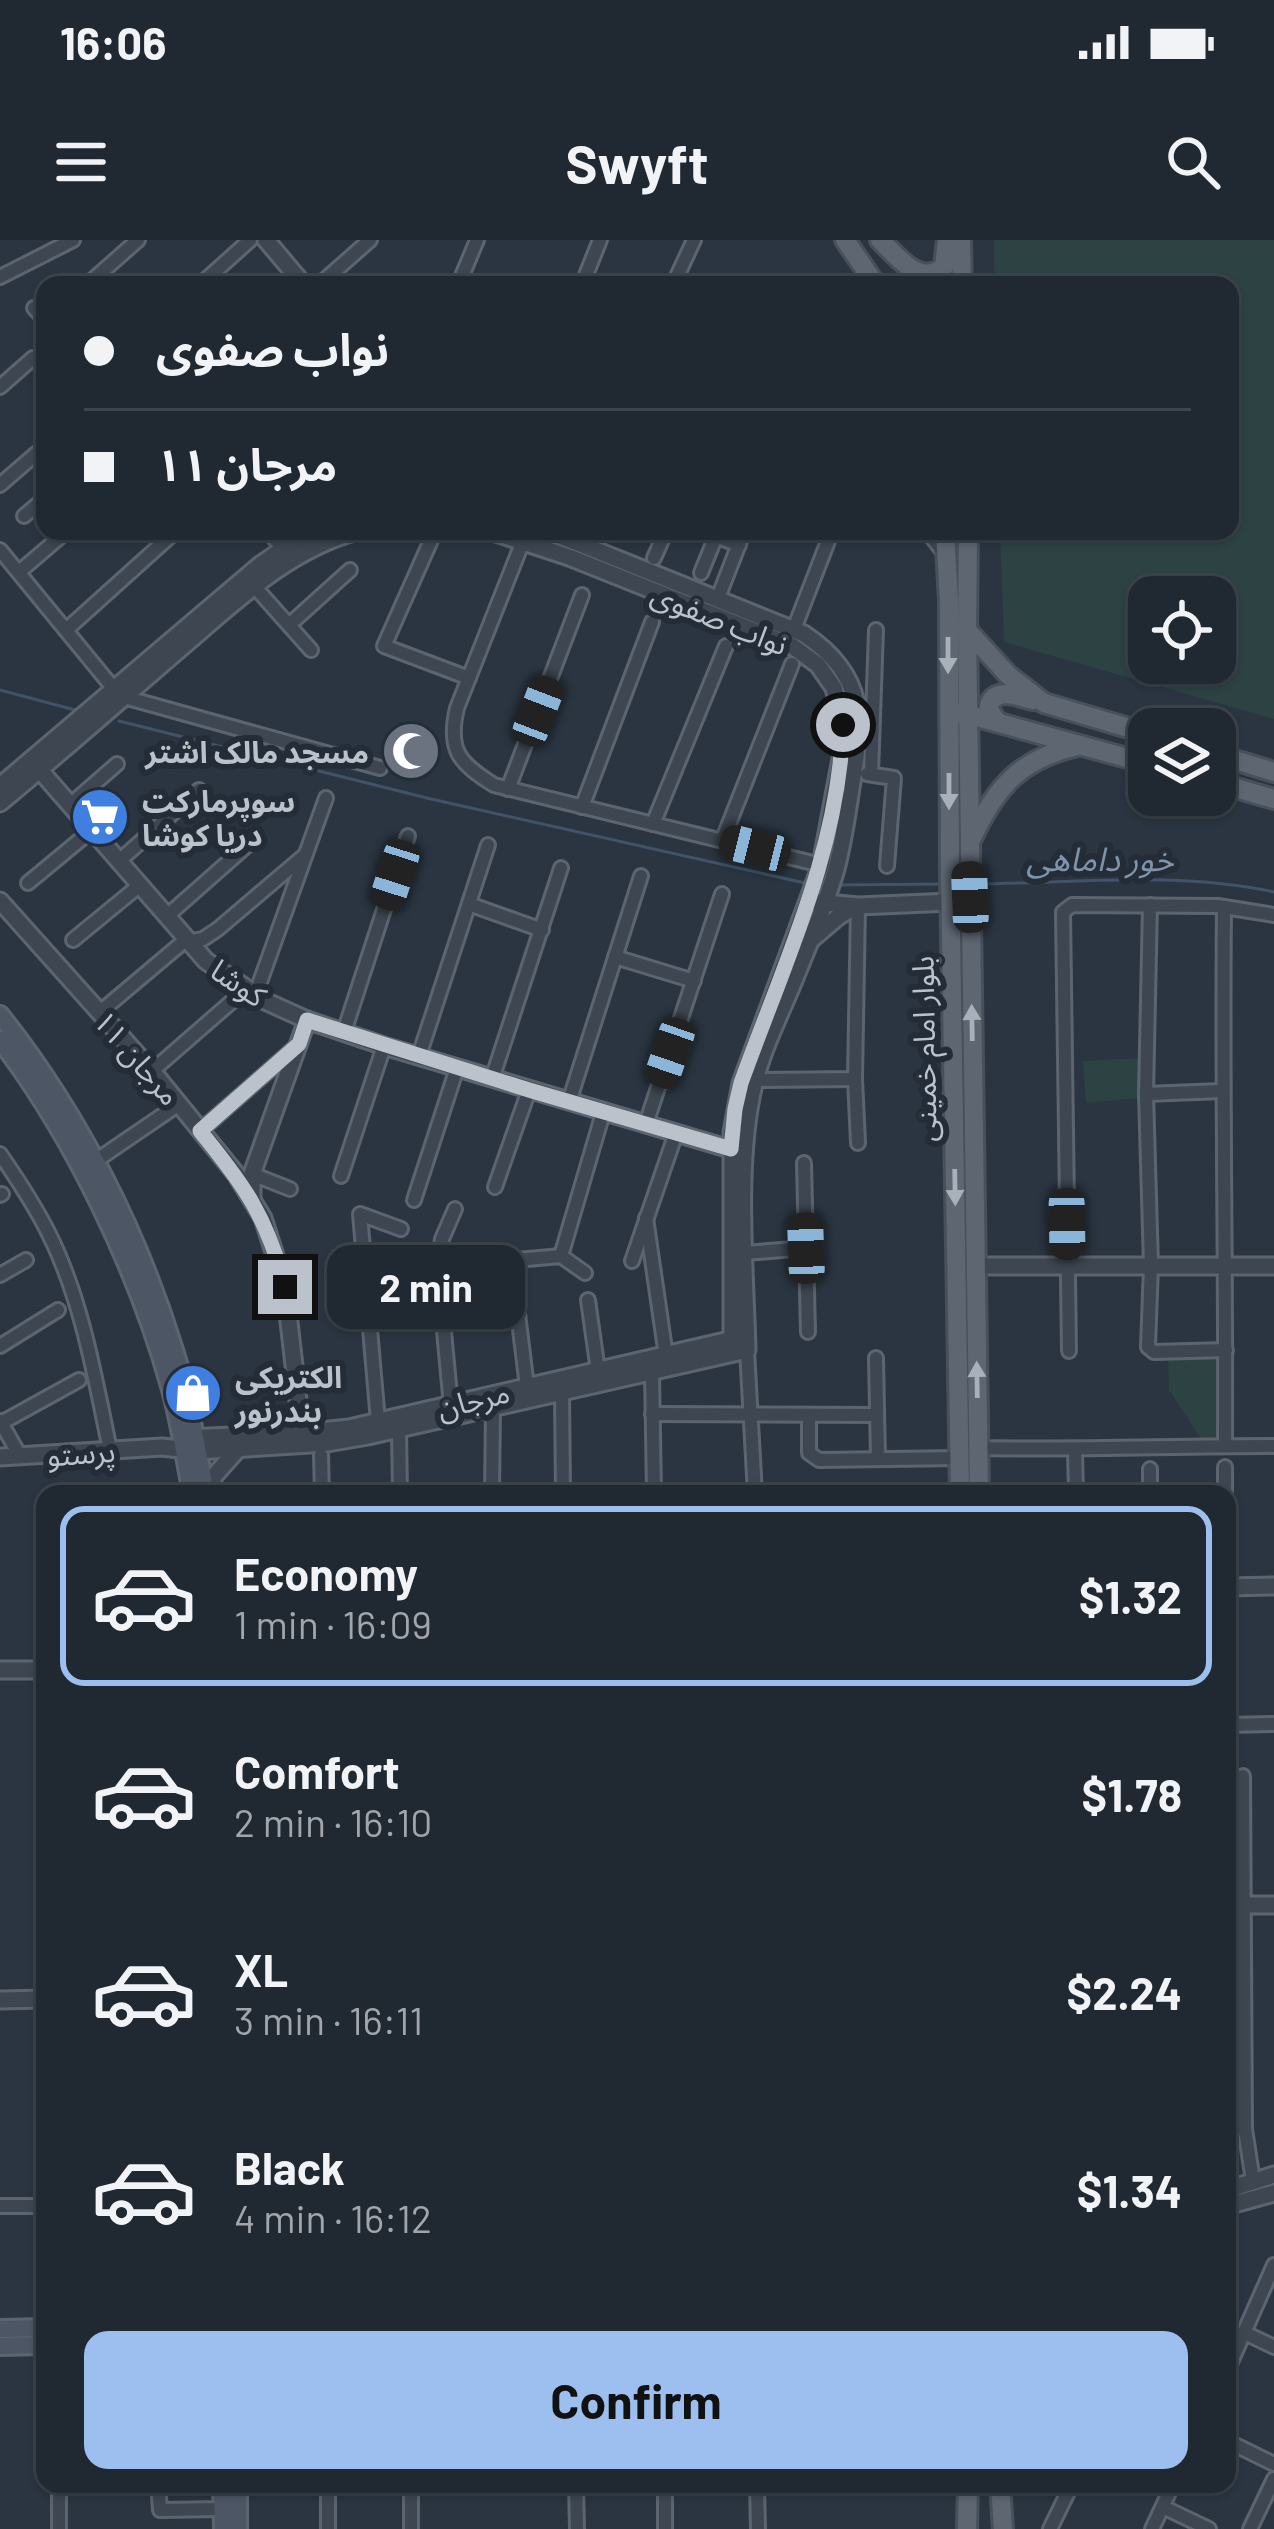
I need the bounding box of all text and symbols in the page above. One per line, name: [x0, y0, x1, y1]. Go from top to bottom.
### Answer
text: 16:06: [60, 15, 166, 69]
icon: menu: [48, 129, 114, 195]
icon: search: [1160, 129, 1226, 195]
text: Swyft: [565, 130, 709, 195]
text: نواب صفوی: [156, 321, 389, 375]
text: مرجان ۱۱: [156, 436, 337, 490]
street label: نواب صفوی: [646, 574, 794, 663]
map controls: [1128, 576, 1236, 816]
button: locate: [1128, 576, 1236, 684]
one-way arrow: [939, 637, 958, 675]
car: [508, 671, 568, 751]
route start: [816, 698, 870, 752]
button: layers: [1128, 708, 1236, 816]
mosque icon: مسجد مالک اشتر: [380, 720, 442, 782]
place label: مسجد مالک اشتر: [143, 733, 369, 770]
one-way arrow: [939, 773, 959, 811]
place label: سوپرمارکت دریا کوشا: [142, 782, 295, 853]
supermarket icon: سوپرمارکت دریا کوشا: [69, 786, 131, 848]
car: [716, 822, 794, 874]
car: [367, 835, 423, 915]
water label: خور داماهی: [1026, 838, 1174, 879]
car: [951, 860, 989, 934]
street label: کوشا: [204, 951, 274, 1015]
street label: بلوار امام خمینی: [903, 956, 949, 1142]
street label: مرجان ۱۱: [86, 1002, 189, 1112]
one-way arrow: [962, 1003, 982, 1041]
car: [641, 1013, 699, 1093]
one-way arrow: [946, 1169, 965, 1207]
car: [1048, 1188, 1086, 1260]
car: [787, 1211, 825, 1285]
callout: 2 min: [327, 1245, 525, 1329]
route end: [258, 1260, 312, 1314]
text: 2 min: [379, 1263, 473, 1310]
place label: الکتریکی بندرنور: [233, 1358, 342, 1429]
one-way arrow: [968, 1360, 987, 1398]
shop icon: الکتریکی بندرنور: [162, 1362, 224, 1424]
street label: مرجان: [433, 1373, 513, 1426]
street label: پرستو: [45, 1432, 117, 1476]
icon: car: [90, 1542, 198, 1650]
text: Economy: [234, 1546, 418, 1600]
text: $1.32: [1079, 1569, 1182, 1623]
text: 1 min · 16:09: [234, 1600, 432, 1647]
icon: car: [90, 1740, 198, 1848]
text: Comfort: [234, 1744, 400, 1798]
text: $1.78: [1082, 1767, 1182, 1821]
text: 2 min · 16:10: [234, 1798, 432, 1845]
icon: car: [90, 1938, 198, 2046]
text: XL: [234, 1942, 288, 1996]
text: $2.24: [1066, 1965, 1182, 2019]
text: 3 min · 16:11: [234, 1996, 423, 2043]
icon: car: [90, 2136, 198, 2244]
text: Black: [234, 2140, 345, 2194]
text: $1.34: [1077, 2163, 1182, 2217]
text: 4 min · 16:12: [234, 2194, 432, 2241]
button: Confirm: [84, 2331, 1188, 2469]

